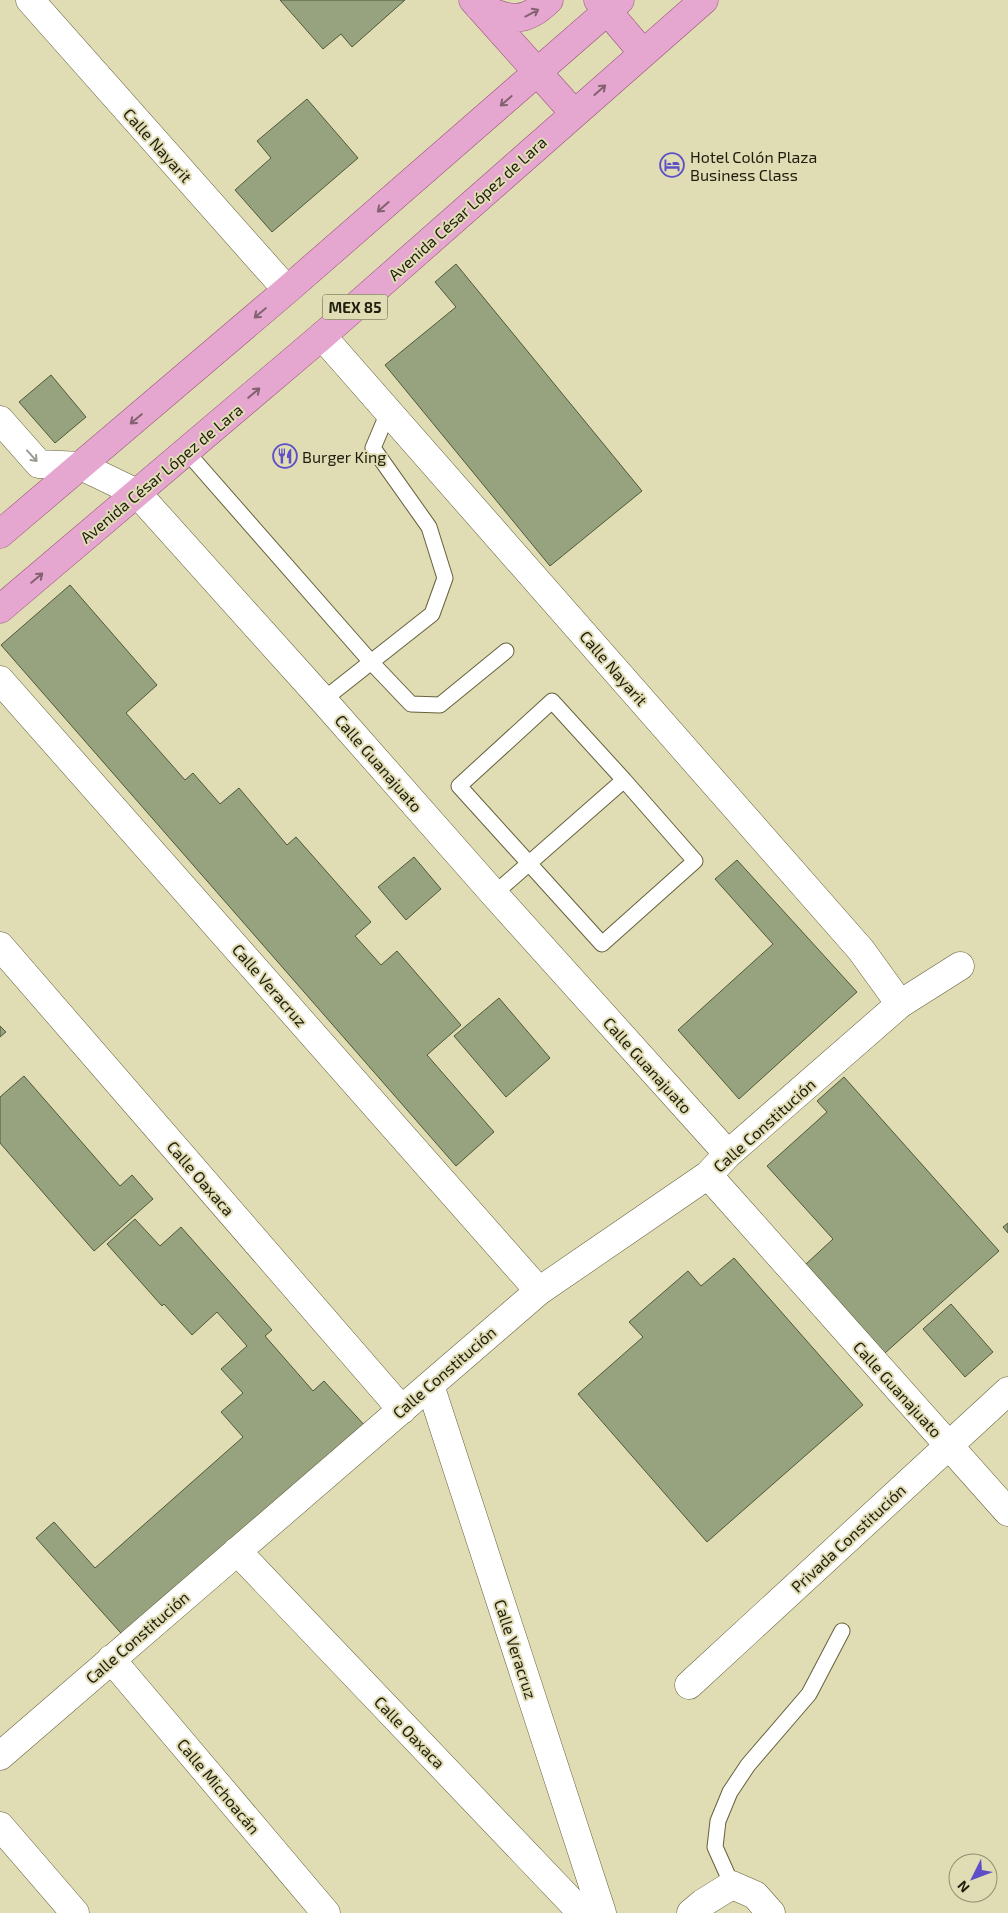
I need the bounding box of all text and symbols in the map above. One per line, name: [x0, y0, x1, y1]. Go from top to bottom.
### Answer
one-way arrow: [524, 8, 539, 18]
one-way arrow: [594, 84, 607, 96]
one-way arrow: [499, 95, 512, 106]
street label: Calle Nayarit: [120, 104, 196, 186]
street label: Avenida César López de Lara: [384, 132, 550, 284]
place label: Hotel Colón Plaza Business Class: [690, 147, 817, 184]
hotel icon: Hotel Colón Plaza Business Class: [659, 152, 685, 178]
one-way arrow: [376, 201, 389, 213]
road number: MEX 85: [322, 294, 388, 320]
one-way arrow: [253, 308, 266, 319]
one-way arrow: [248, 388, 261, 399]
street label: Avenida César López de Lara: [76, 399, 246, 547]
one-way arrow: [130, 413, 143, 424]
restaurant icon: Burger King: [272, 443, 298, 469]
place label: Burger King: [302, 447, 386, 466]
one-way arrow: [27, 450, 38, 463]
one-way arrow: [30, 572, 43, 583]
street label: Calle Nayarit: [576, 627, 652, 709]
street label: Calle Guanajuato: [331, 710, 426, 816]
street label: Calle Veracruz: [229, 940, 311, 1030]
street label: Calle Guanajuato: [599, 1013, 696, 1118]
street label: Calle Constitución: [709, 1074, 819, 1176]
street label: Calle Oaxaca: [163, 1137, 239, 1219]
street label: Calle Constitución: [388, 1322, 500, 1422]
street label: Calle Guanajuato: [849, 1337, 946, 1442]
street label: Privada Constitución: [787, 1480, 909, 1596]
street label: Calle Constitución: [81, 1587, 193, 1687]
street label: Calle Veracruz: [491, 1597, 541, 1701]
street label: Calle Oaxaca: [371, 1692, 449, 1772]
street label: Calle Michoacán: [174, 1735, 264, 1837]
north arrow: [948, 1853, 998, 1903]
text: N: [953, 1878, 973, 1896]

